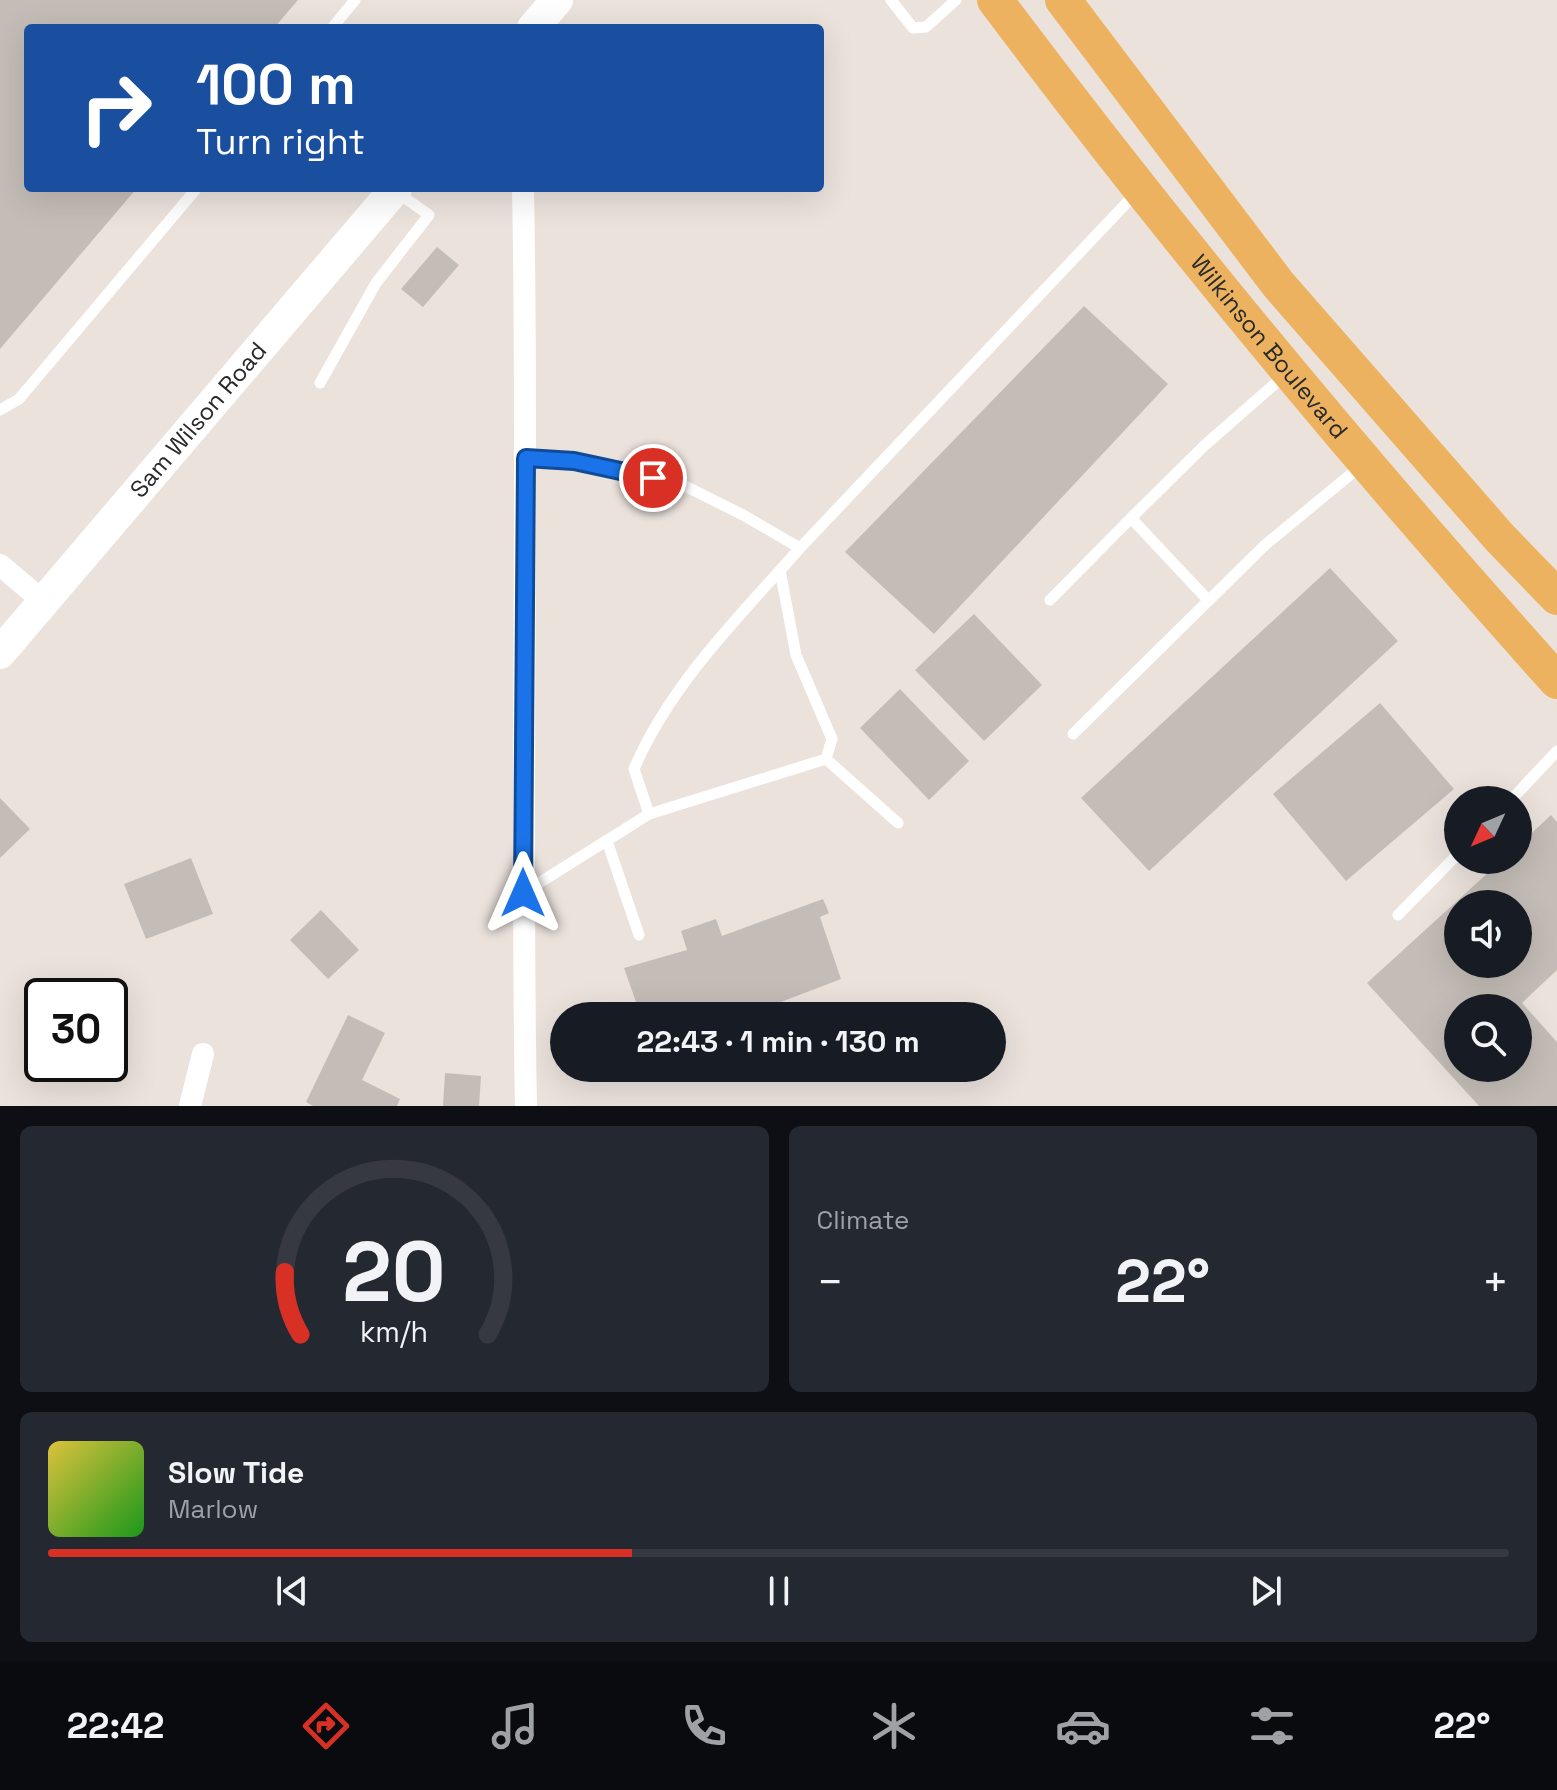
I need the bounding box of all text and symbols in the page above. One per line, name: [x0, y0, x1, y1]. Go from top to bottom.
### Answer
text: 100 m: [196, 49, 356, 120]
icon: right: [64, 56, 168, 160]
text: Turn right: [196, 119, 365, 165]
street label: Wilkinson Boulevard: [1184, 248, 1355, 445]
street label: Sam Wilson Road: [123, 335, 273, 504]
pin: [619, 444, 687, 512]
icon: arrive: [631, 456, 675, 500]
north arrow: [1444, 786, 1532, 874]
map controls: [1444, 786, 1532, 1082]
position arrow: [481, 851, 565, 935]
button: sound: [1444, 890, 1532, 978]
speed limit sign: 30: [24, 978, 128, 1082]
button: search: [1444, 994, 1532, 1082]
text: 22:43 · 1 min · 130 m: [636, 1022, 920, 1061]
text: Climate: [817, 1203, 909, 1237]
text: 20: [343, 1219, 446, 1325]
text: 22°: [1115, 1243, 1210, 1320]
text: −: [817, 1254, 844, 1310]
text: +: [1482, 1254, 1509, 1310]
text: km/h: [360, 1314, 428, 1350]
text: Slow Tide: [168, 1453, 304, 1492]
text: Marlow: [168, 1492, 258, 1526]
icon: previous: [270, 1569, 314, 1613]
icon: pause: [757, 1569, 801, 1613]
icon: next: [1244, 1569, 1288, 1613]
icon: directions: [298, 1698, 354, 1754]
icon: music: [487, 1698, 543, 1754]
icon: phone: [676, 1698, 732, 1754]
icon: climate: [866, 1698, 922, 1754]
icon: car: [1055, 1698, 1111, 1754]
icon: filters: [1244, 1698, 1300, 1754]
text: 22:42: [67, 1703, 164, 1749]
text: 22°: [1433, 1703, 1490, 1749]

